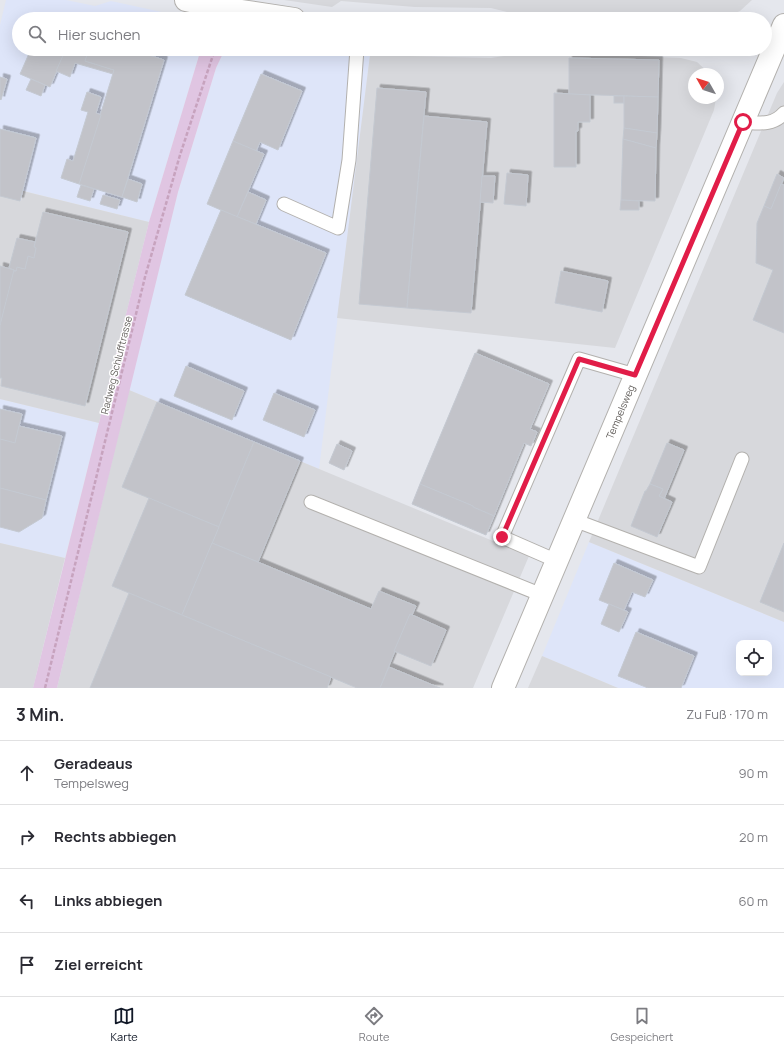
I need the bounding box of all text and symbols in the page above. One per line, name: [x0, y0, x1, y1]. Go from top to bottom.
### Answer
search box: [12, 12, 772, 56]
icon: search: [26, 23, 48, 45]
text: Hier suchen: [58, 24, 140, 45]
north arrow: [688, 68, 724, 104]
route start: [734, 113, 752, 131]
street label: Radweg Schlufftrasse: [97, 314, 135, 416]
street label: Tempelsweg: [602, 382, 638, 441]
route end: [493, 528, 511, 546]
map controls: [736, 640, 772, 676]
button: locate: [736, 640, 772, 676]
text: 3 Min.: [16, 703, 64, 726]
text: Zu Fuß · 170 m: [686, 705, 768, 723]
text: Geradeaus: [54, 753, 133, 774]
icon: ahead: [16, 762, 38, 784]
text: 90 m: [738, 764, 768, 782]
text: Tempelsweg: [54, 774, 129, 792]
icon: right: [16, 826, 38, 848]
text: Rechts abbiegen: [54, 826, 176, 847]
text: 20 m: [739, 828, 768, 846]
icon: left: [16, 890, 38, 912]
text: Links abbiegen: [54, 890, 162, 911]
text: 60 m: [738, 892, 768, 910]
icon: arrive: [16, 954, 38, 976]
text: Ziel erreicht: [54, 954, 143, 975]
tab: Karte: [111, 1005, 138, 1044]
tab: Route: [359, 1005, 389, 1044]
tab: Gespeichert: [611, 1005, 673, 1044]

